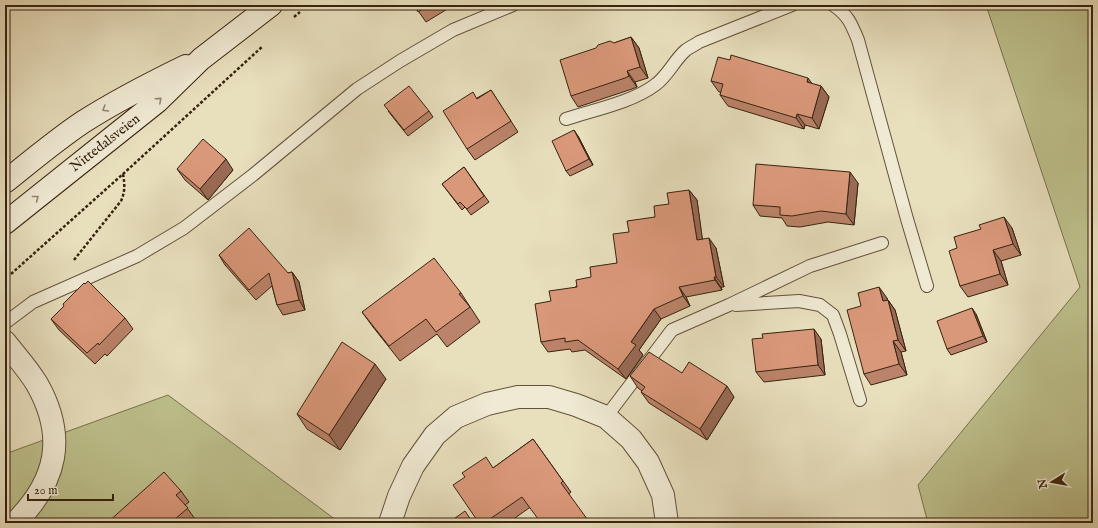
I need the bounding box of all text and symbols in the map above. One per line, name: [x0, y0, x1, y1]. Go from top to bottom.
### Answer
one-way arrow: [154, 97, 162, 105]
one-way arrow: [102, 105, 109, 112]
street label: Nittedalsveien: [66, 110, 144, 176]
one-way arrow: [31, 196, 38, 203]
north arrow: [1032, 462, 1072, 502]
scale bar: [28, 476, 113, 502]
text: N: [1035, 477, 1051, 491]
text: 20 m: [34, 483, 57, 498]

